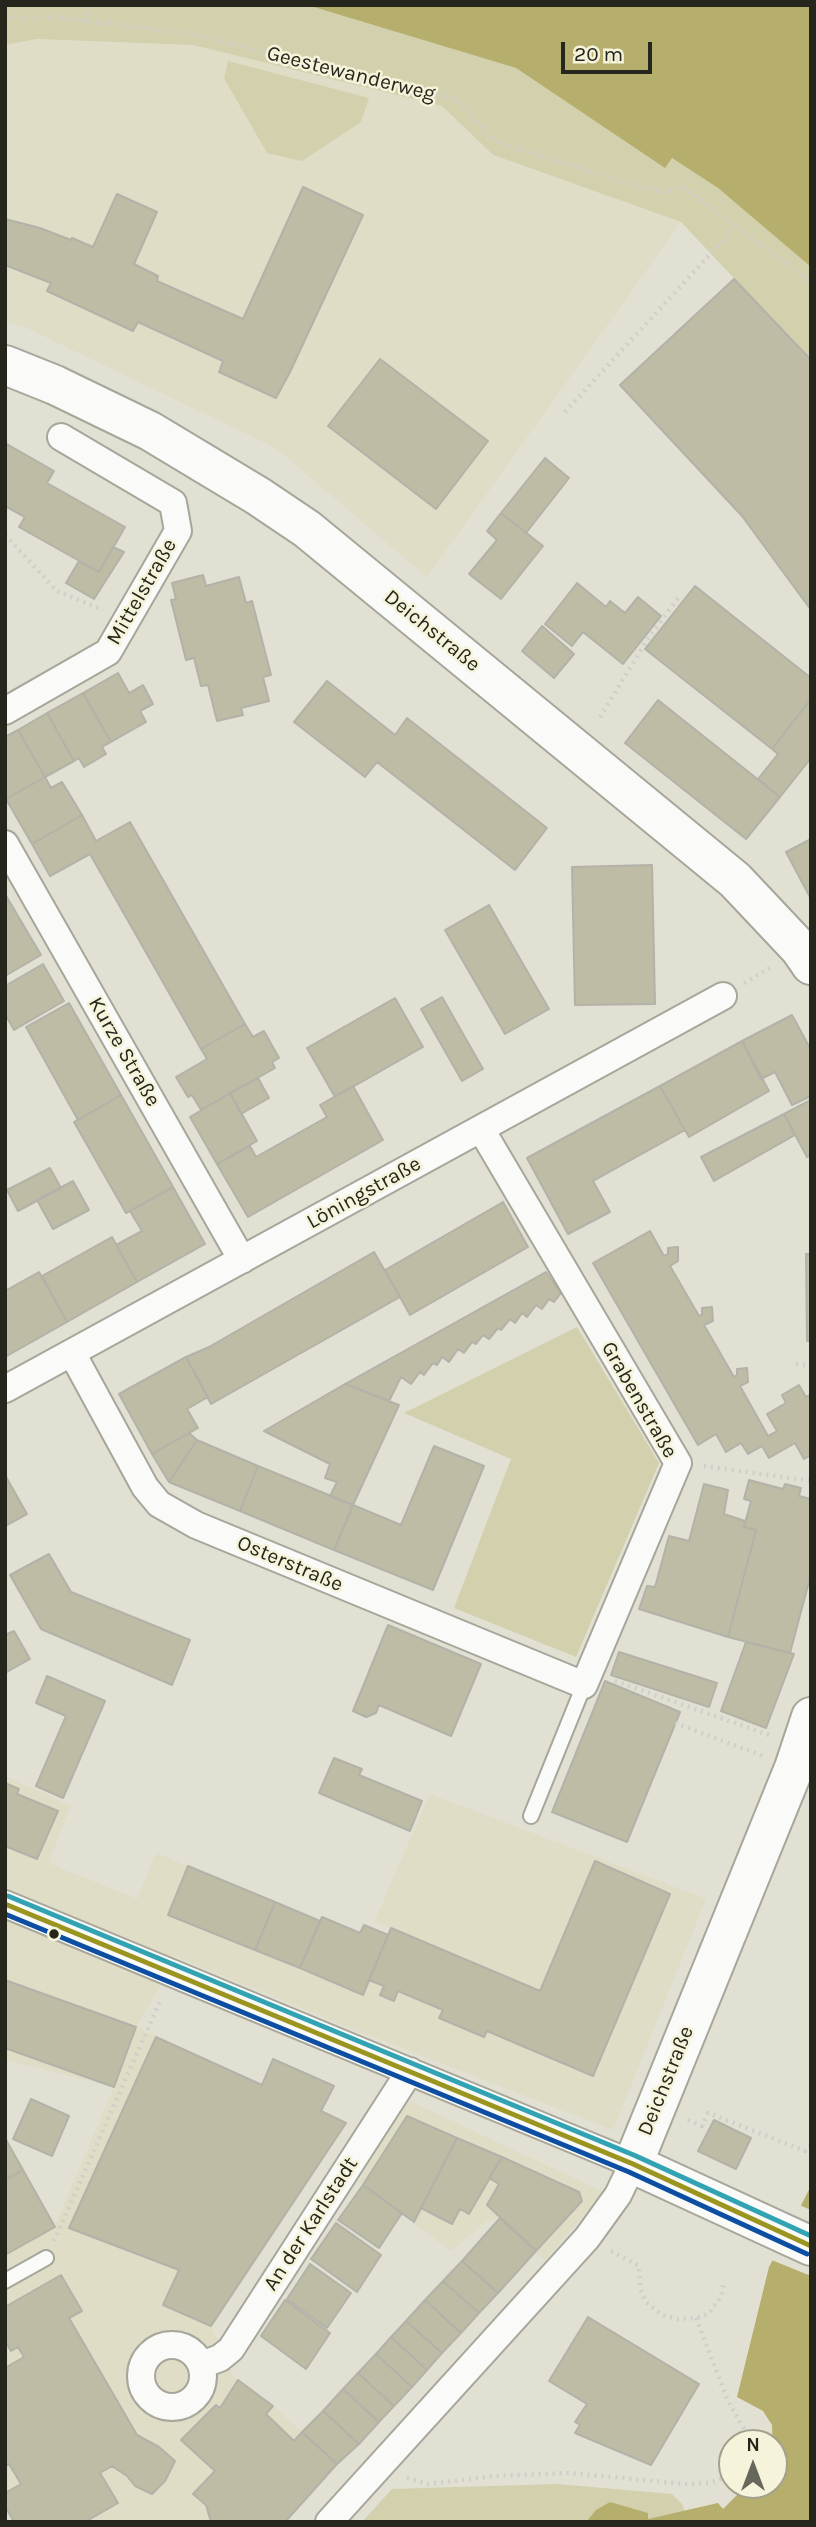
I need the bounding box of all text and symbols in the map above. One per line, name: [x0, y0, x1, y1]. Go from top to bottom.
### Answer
scale bar: [564, 28, 655, 72]
street label: Geestewanderweg: [264, 41, 438, 107]
text: 20 m: [574, 42, 623, 66]
street label: Mittelstraße: [102, 534, 182, 650]
street label: Deichstraße: [379, 585, 485, 677]
street label: Kurze Straße: [83, 993, 165, 1111]
street label: Löningstraße: [303, 1151, 425, 1235]
street label: Grabenstraße: [596, 1337, 682, 1463]
street label: Osterstraße: [233, 1530, 347, 1598]
unlabelled marker: [47, 1927, 61, 1941]
street label: Deichstraße: [633, 2022, 699, 2140]
street label: An der Karlstadt: [258, 2152, 364, 2296]
north arrow: [718, 2429, 788, 2499]
text: N: [746, 2434, 760, 2456]

